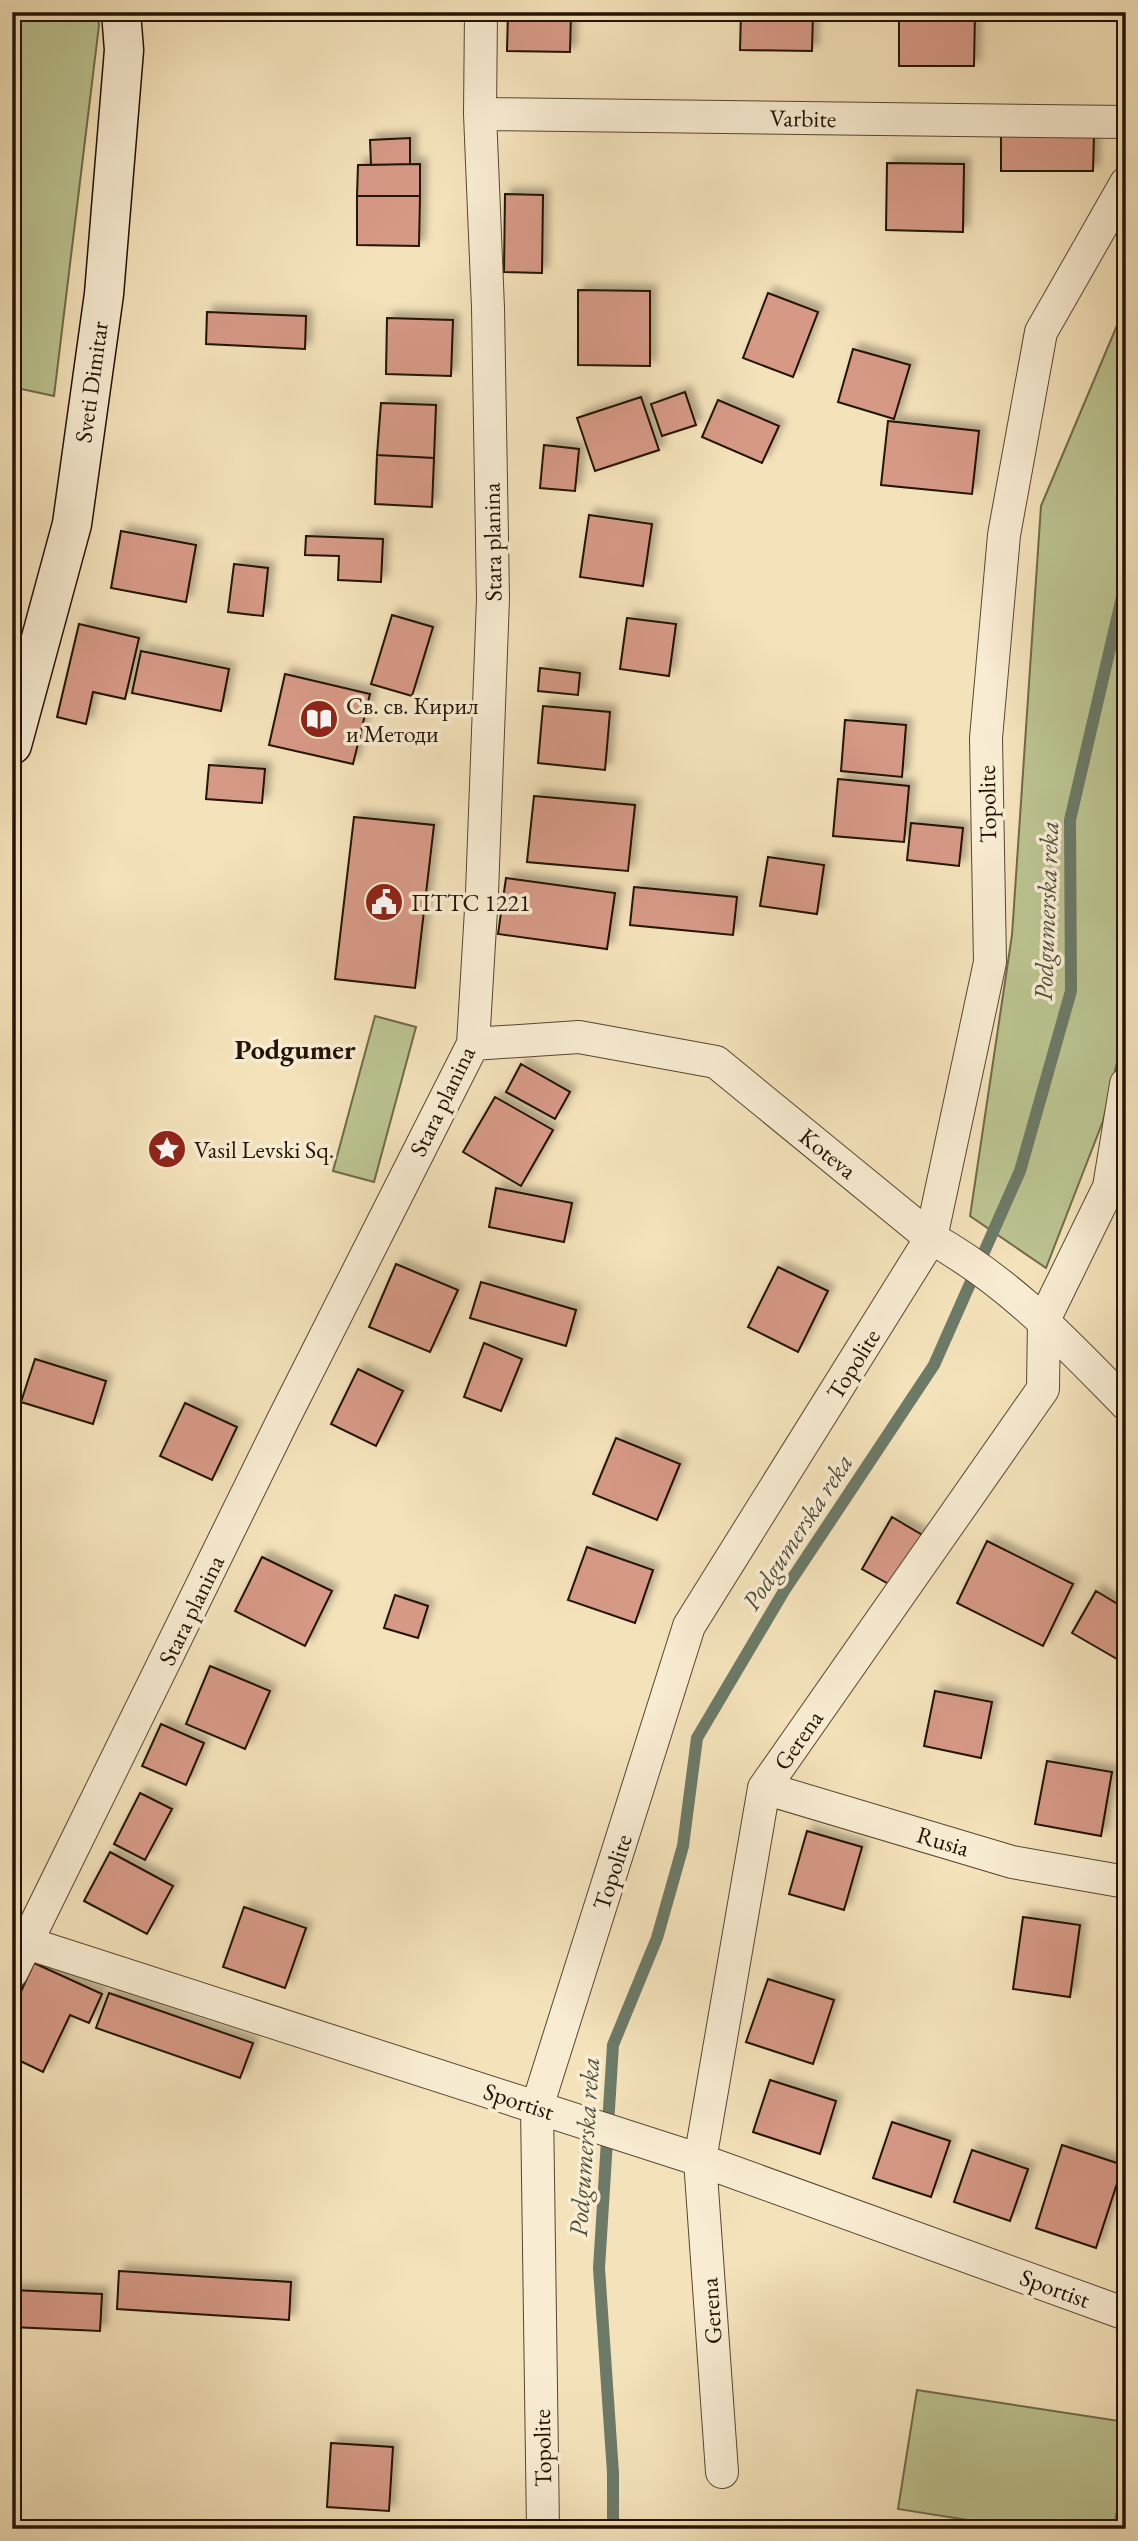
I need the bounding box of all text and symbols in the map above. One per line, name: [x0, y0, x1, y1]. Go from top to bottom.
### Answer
street label: Varbite: [770, 102, 836, 134]
street label: Sveti Dimitar: [67, 319, 115, 445]
street label: Stara planina: [475, 482, 509, 602]
place label: Св. св. Кирил и Методи: [346, 690, 479, 749]
library icon: Св. св. Кирил и Методи: [298, 698, 340, 740]
street label: Topolite: [971, 765, 1003, 843]
water label: Podgumerska reka: [1026, 820, 1066, 1002]
public building icon: ПТТС 1221: [363, 881, 405, 923]
place label: ПТТС 1221: [411, 887, 530, 918]
district label: Podgumer: [234, 1031, 356, 1067]
street label: Stara planina: [402, 1040, 482, 1161]
street label: Koteva: [793, 1121, 863, 1186]
place icon: Vasil Levski Sq.: [146, 1128, 188, 1170]
place label: Vasil Levski Sq.: [194, 1134, 334, 1165]
street label: Topolite: [819, 1323, 887, 1405]
water label: Podgumerska reka: [734, 1447, 860, 1617]
street label: Stara planina: [151, 1549, 231, 1670]
street label: Gerena: [766, 1704, 830, 1776]
street label: Rusia: [913, 1818, 973, 1864]
street label: Topolite: [585, 1830, 639, 1914]
water label: Podgumerska reka: [561, 2056, 607, 2238]
street label: Sportist: [480, 2075, 559, 2127]
street label: Sportist: [1016, 2261, 1095, 2315]
street label: Gerena: [693, 2276, 729, 2345]
street label: Topolite: [526, 2409, 558, 2487]

